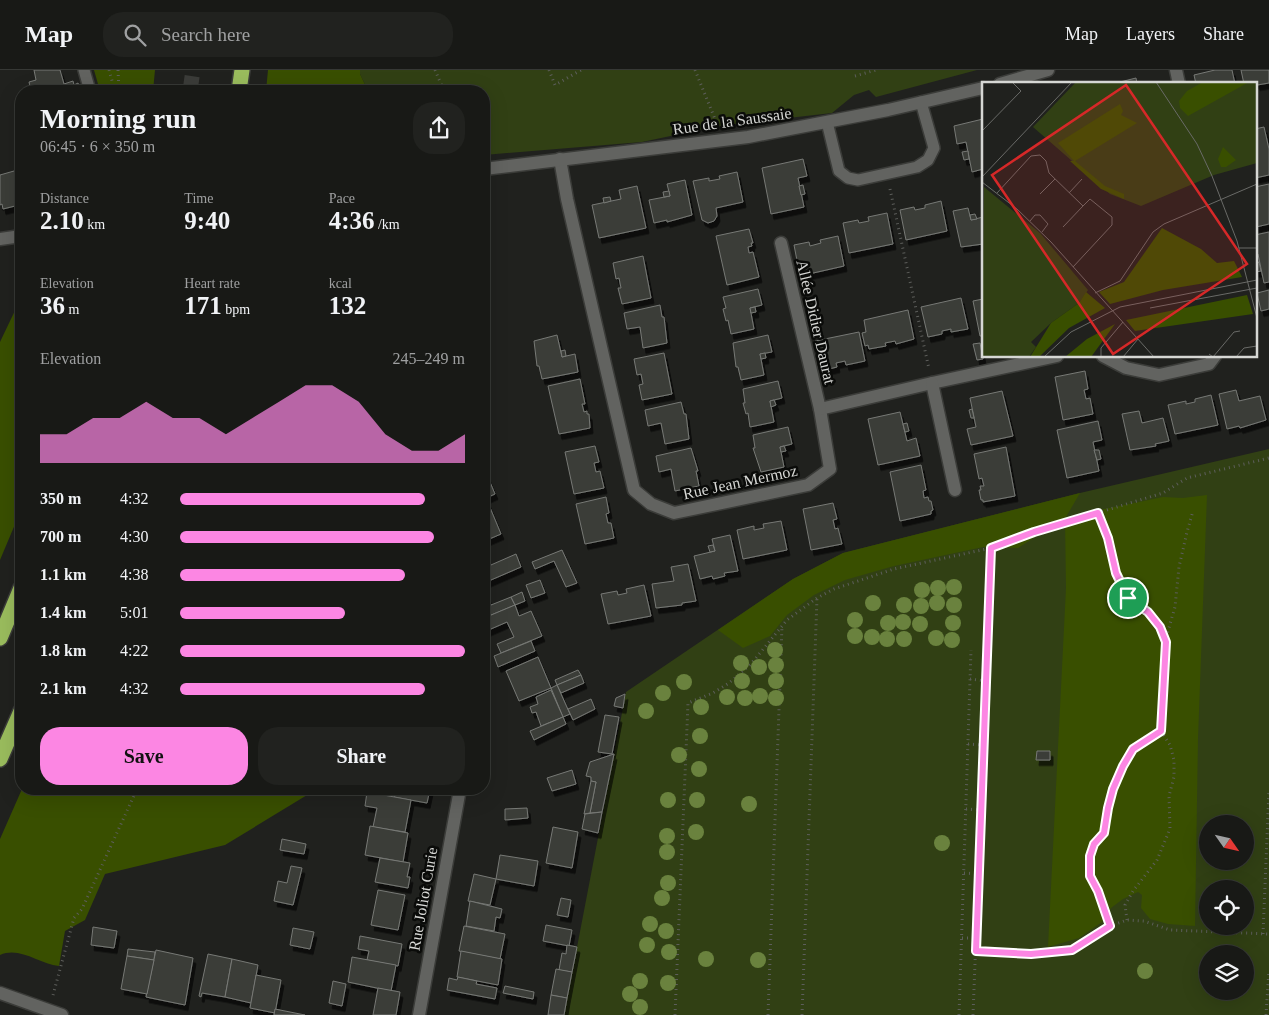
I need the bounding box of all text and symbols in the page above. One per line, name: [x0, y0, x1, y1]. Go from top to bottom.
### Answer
search box: [103, 12, 453, 57]
text: Map: [25, 21, 73, 47]
icon: search: [121, 21, 149, 49]
text: Search here: [161, 24, 250, 45]
text: Map: [1065, 24, 1098, 44]
text: Layers: [1126, 24, 1175, 44]
text: Share: [1203, 24, 1244, 44]
inset map: [982, 82, 1256, 358]
button: share: [413, 102, 465, 154]
text: Morning run: [40, 103, 196, 134]
street label: Rue de la Saussaie: [672, 104, 792, 138]
text: 06:45 · 6 × 350 m: [40, 138, 155, 155]
text: Distance: [40, 191, 89, 206]
text: Time: [184, 191, 213, 206]
text: Pace: [329, 191, 355, 206]
text: 2.10: [40, 207, 84, 234]
text: 9:40: [184, 207, 230, 234]
text: 4:36: [329, 207, 374, 234]
text: km: [84, 217, 105, 232]
text: /km: [374, 217, 400, 232]
street label: Allée Didier Daurat: [793, 258, 839, 386]
text: Elevation: [40, 276, 94, 291]
text: Heart rate: [184, 276, 240, 291]
text: kcal: [329, 276, 352, 291]
text: 36: [40, 292, 65, 319]
text: 171: [184, 292, 222, 319]
text: 132: [329, 292, 366, 319]
text: m: [65, 302, 79, 317]
text: bpm: [222, 302, 250, 317]
text: Elevation: [40, 350, 101, 367]
text: 245–249 m: [393, 350, 465, 367]
street label: Rue Jean Mermoz: [681, 462, 799, 502]
text: 350 m: [40, 490, 81, 507]
text: 4:32: [120, 490, 148, 507]
text: 700 m: [40, 528, 81, 545]
text: 4:30: [120, 528, 148, 545]
text: 1.1 km: [40, 566, 86, 583]
text: 4:38: [120, 566, 148, 583]
pin: [1107, 577, 1149, 619]
icon: arrive: [1114, 584, 1142, 612]
text: 1.4 km: [40, 604, 86, 621]
text: 5:01: [120, 604, 148, 621]
text: 1.8 km: [40, 642, 86, 659]
text: 4:22: [120, 642, 148, 659]
text: 2.1 km: [40, 680, 86, 697]
text: 4:32: [120, 680, 148, 697]
button: Save: [40, 727, 248, 785]
button: Share: [258, 727, 465, 785]
north arrow: [1199, 815, 1254, 870]
map controls: [1199, 815, 1254, 1000]
street label: Rue Joliot Curie: [406, 846, 440, 952]
button: locate: [1199, 880, 1254, 935]
button: layers: [1199, 945, 1254, 1000]

